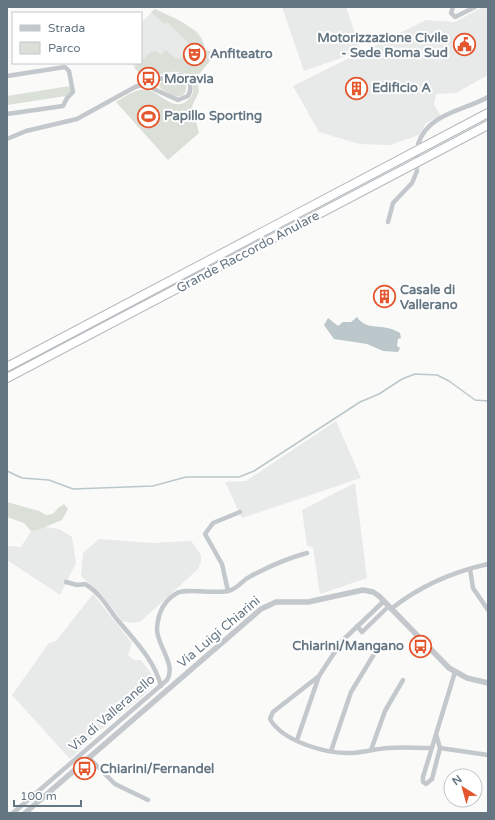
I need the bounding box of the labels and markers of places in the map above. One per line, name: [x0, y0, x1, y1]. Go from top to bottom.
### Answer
place label: Motorizzazione Civile - Sede Roma Sud: [317, 30, 449, 61]
public building icon: Motorizzazione Civile - Sede Roma Sud: [451, 32, 477, 58]
theatre icon: Anfiteatro: [182, 41, 208, 67]
place label: Anfiteatro: [210, 46, 273, 62]
bus stop icon: Moravia: [136, 66, 162, 92]
place label: Moravia: [164, 71, 214, 87]
building icon: Edificio A: [344, 75, 370, 101]
place label: Edificio A: [372, 80, 431, 96]
sports icon: Papillo Sporting: [136, 103, 162, 129]
place label: Papillo Sporting: [164, 108, 262, 124]
place label: Casale di Vallerano: [400, 282, 458, 313]
building icon: Casale di Vallerano: [371, 284, 397, 310]
bus stop icon: Chiarini/Mangano: [407, 633, 433, 659]
place label: Chiarini/Mangano: [292, 638, 404, 654]
bus stop icon: Chiarini/Fernandel: [71, 756, 97, 782]
place label: Chiarini/Fernandel: [100, 761, 214, 777]

